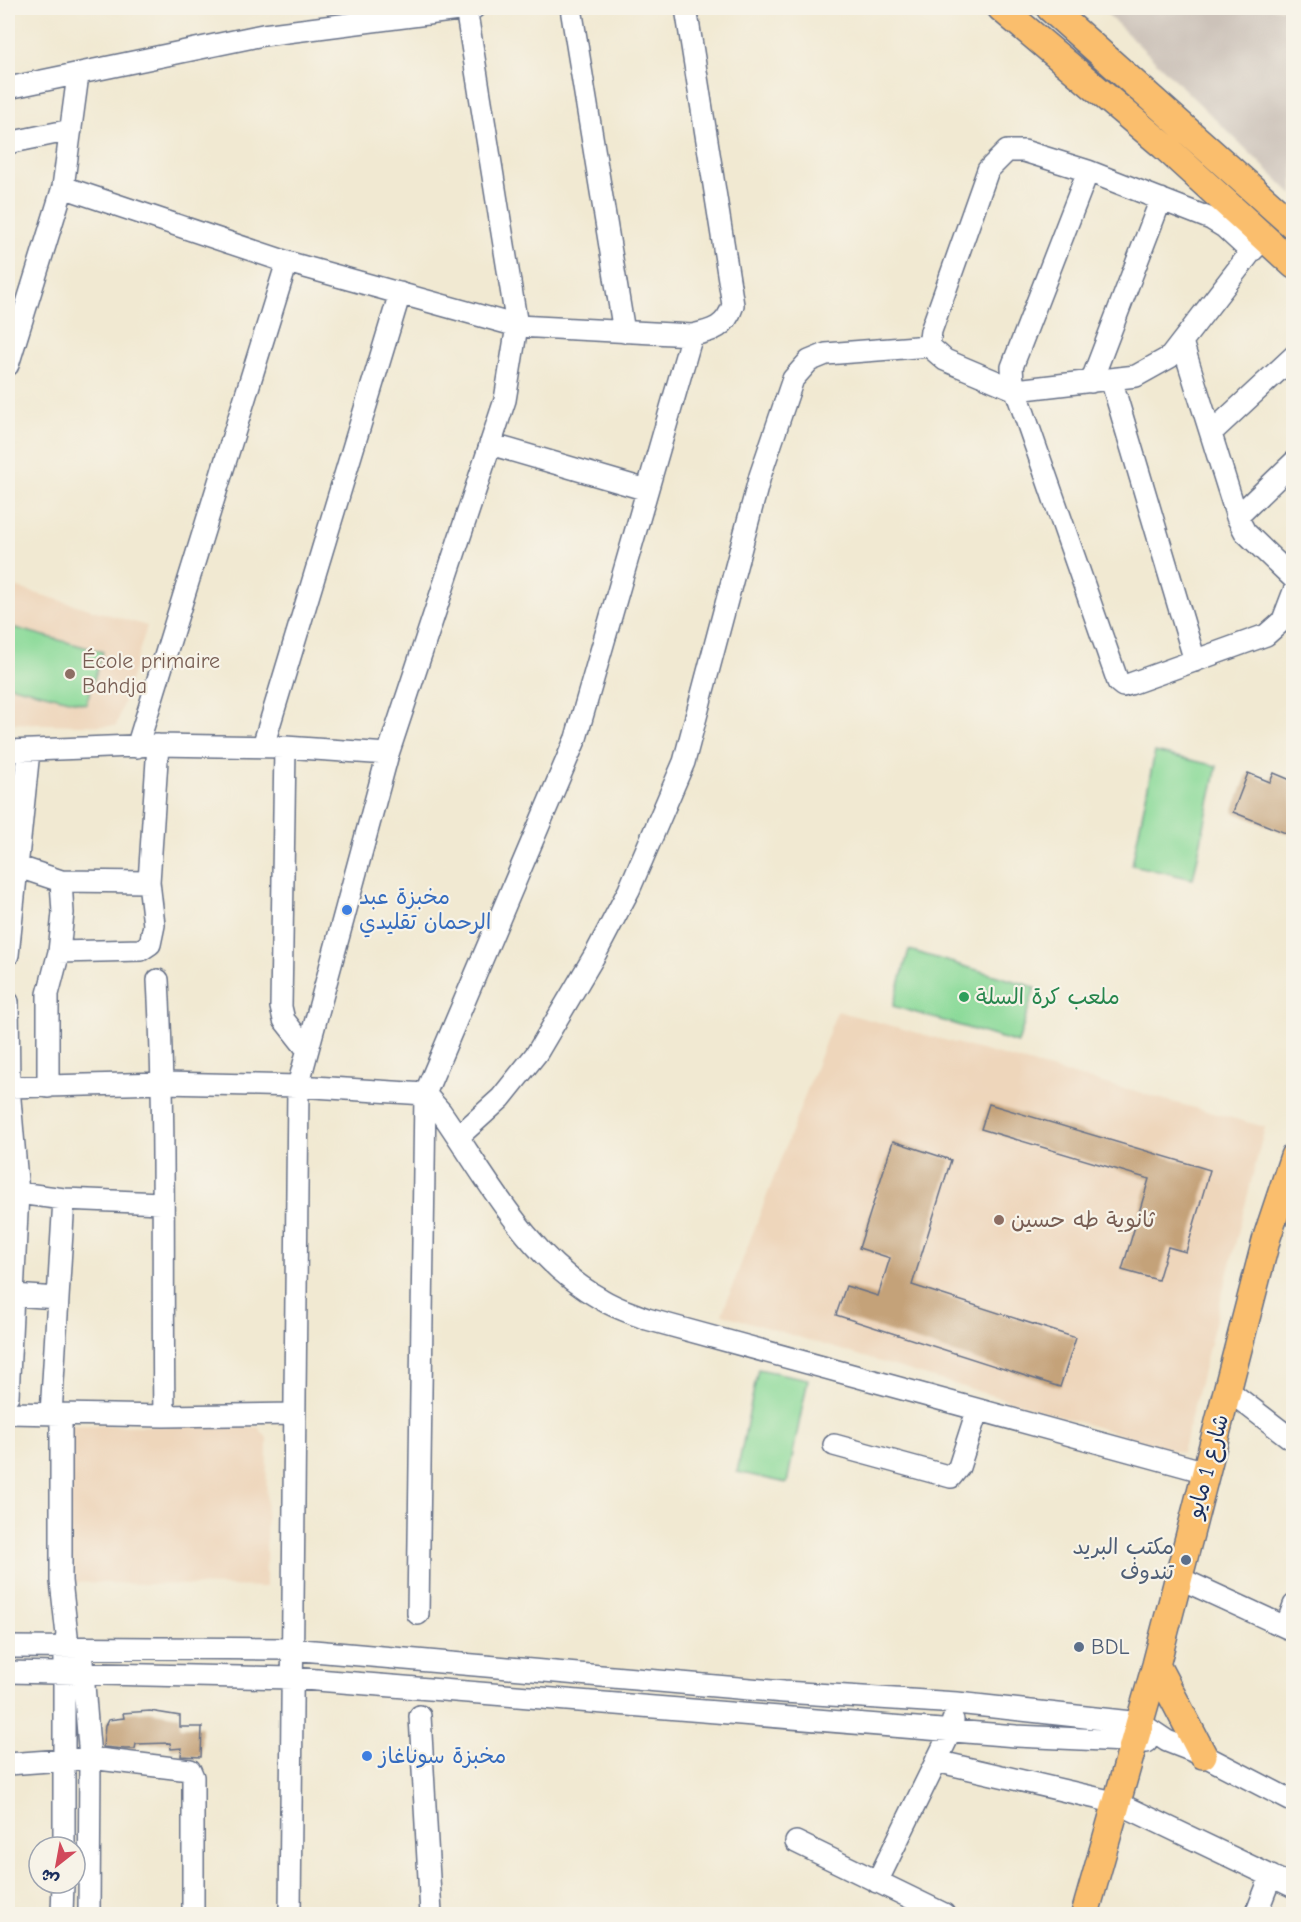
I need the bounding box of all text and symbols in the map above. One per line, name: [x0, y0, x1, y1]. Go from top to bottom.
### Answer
place label: École primaire Bahdja: [82, 648, 220, 699]
marker: École primaire Bahdja: [63, 667, 77, 681]
place label: مخبزة عبد الرحمان تقليدي: [359, 884, 491, 938]
marker: مخبزة عبد الرحمان تقليدي: [340, 903, 354, 917]
place label: ملعب كرة السلة: [976, 984, 1120, 1010]
marker: ملعب كرة السلة: [957, 990, 971, 1004]
place label: ثانوية طه حسين: [1011, 1207, 1155, 1233]
marker: ثانوية طه حسين: [992, 1213, 1006, 1227]
street label: شارع 1 مايو: [1181, 1411, 1236, 1523]
place label: مكتب البريد تندوف: [1072, 1534, 1175, 1585]
marker: مكتب البريد تندوف: [1179, 1553, 1193, 1567]
place label: BDL: [1091, 1634, 1129, 1660]
marker: BDL: [1072, 1640, 1086, 1654]
place label: مخبزة سوناغاز: [377, 1743, 506, 1769]
marker: مخبزة سوناغاز: [360, 1749, 374, 1763]
north arrow: [27, 1835, 87, 1895]
text: ش: [38, 1865, 62, 1889]

